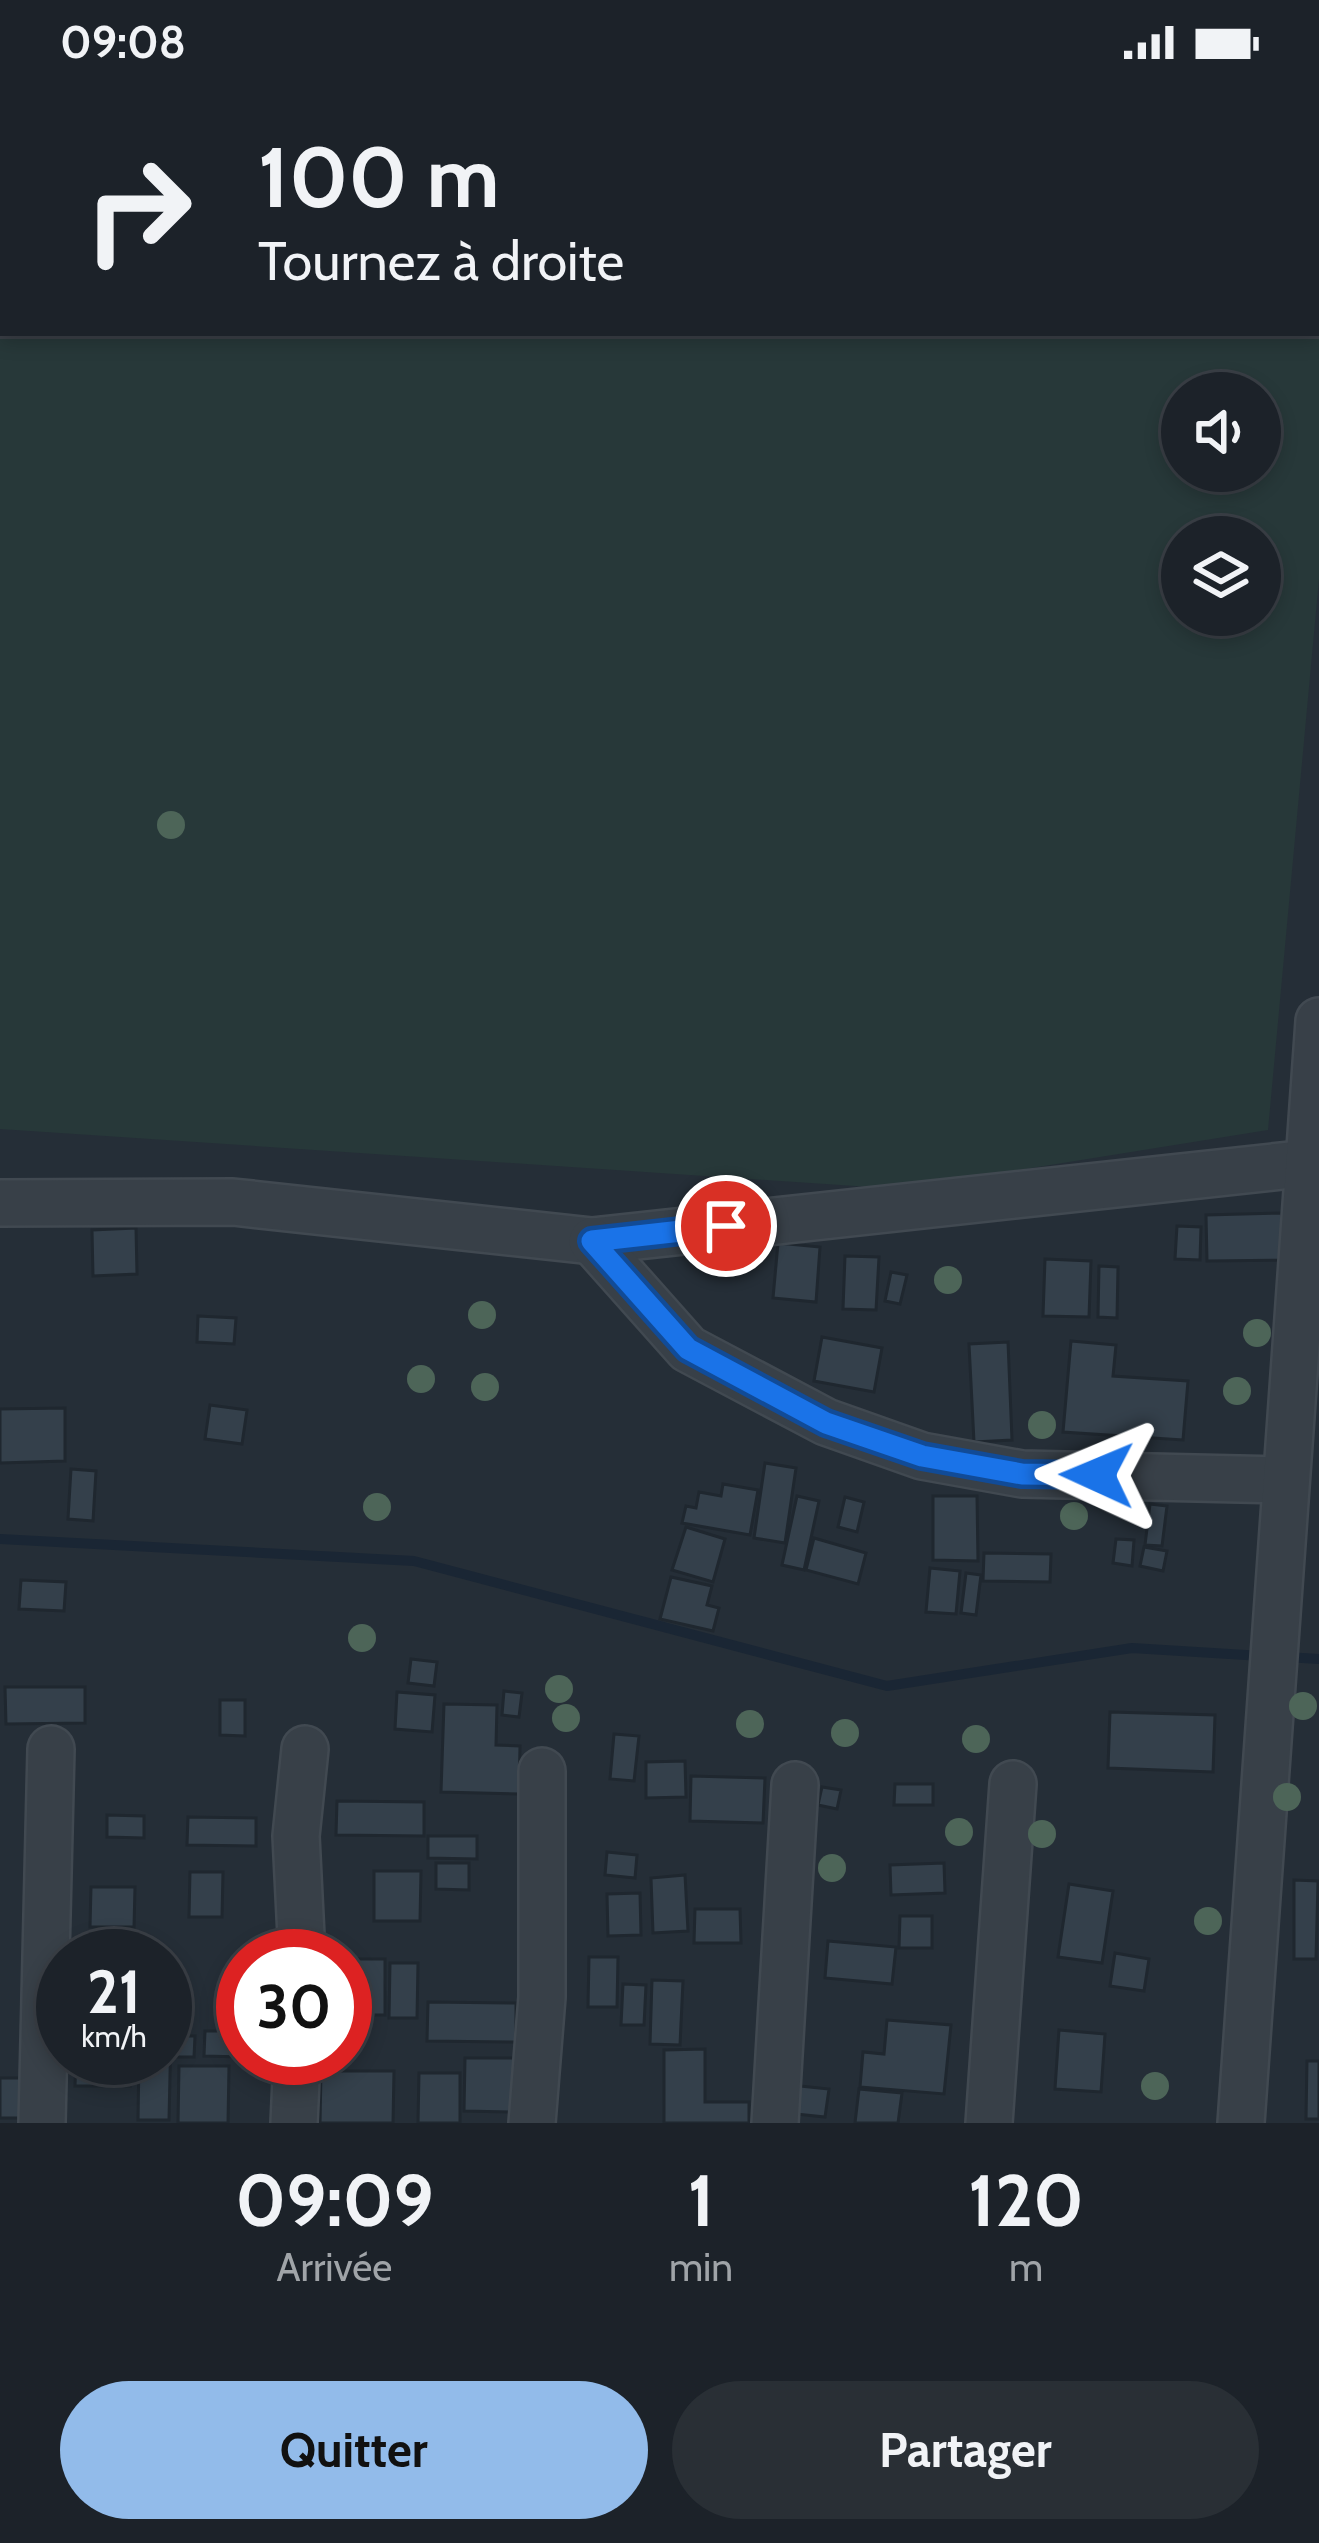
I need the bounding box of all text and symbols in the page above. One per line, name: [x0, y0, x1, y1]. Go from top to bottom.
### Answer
text: 09:08: [60, 15, 186, 69]
text: 100 m: [258, 126, 500, 228]
icon: right: [60, 132, 216, 288]
text: Tournez à droite: [258, 228, 624, 294]
map controls: [1161, 372, 1281, 636]
button: sound: [1161, 372, 1281, 492]
button: layers: [1161, 516, 1281, 636]
pin: [675, 1175, 777, 1277]
icon: arrive: [693, 1193, 759, 1259]
position arrow: [1034, 1412, 1160, 1538]
speed limit sign: 30: [216, 1929, 372, 2085]
text: 21: [87, 1955, 141, 2028]
text: km/h: [81, 2018, 147, 2055]
text: 09:09: [235, 2157, 434, 2244]
text: 1: [688, 2157, 714, 2244]
text: 120: [968, 2157, 1084, 2244]
text: Arrivée: [277, 2243, 392, 2291]
text: min: [669, 2243, 733, 2291]
text: m: [1009, 2243, 1043, 2291]
button: Quitter: [60, 2381, 648, 2519]
button: Partager: [672, 2381, 1259, 2519]

